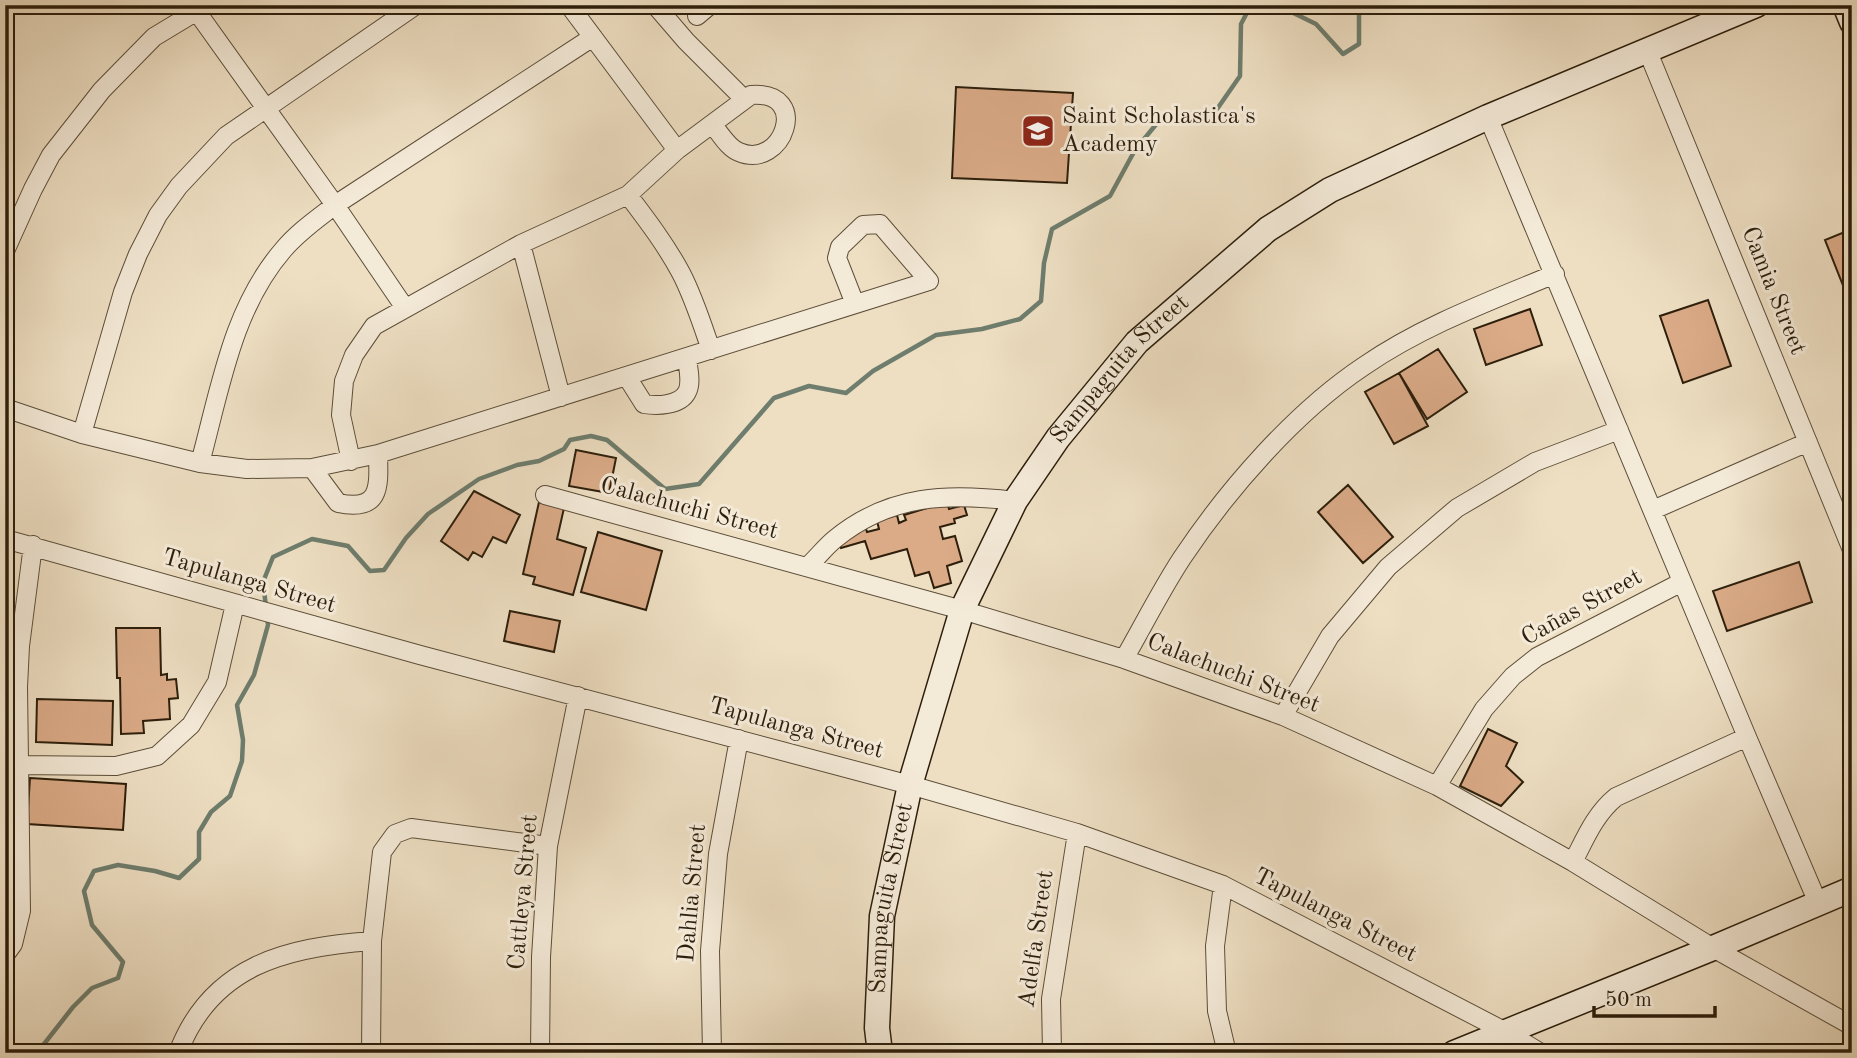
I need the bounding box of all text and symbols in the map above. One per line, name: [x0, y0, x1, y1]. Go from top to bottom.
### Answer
place label: Saint Scholastica's Academy: [1062, 105, 1256, 157]
school or university icon: Saint Scholastica's Academy: [1019, 112, 1057, 150]
street label: Camia Street: [1736, 224, 1810, 358]
street label: Sampaguita Street: [1046, 291, 1194, 449]
street label: Calachuchi Street: [598, 474, 780, 544]
street label: Tapulanga Street: [159, 546, 339, 618]
street label: Cañas Street: [1518, 565, 1646, 651]
street label: Calachuchi Street: [1143, 630, 1323, 718]
street label: Tapulanga Street: [706, 694, 886, 764]
street label: Sampaguita Street: [867, 801, 918, 994]
street label: Cattleya Street: [505, 813, 543, 971]
street label: Dahlia Street: [675, 823, 711, 963]
street label: Tapulanga Street: [1250, 865, 1420, 967]
street label: Adelfa Street: [1015, 869, 1059, 1009]
scale bar: [1594, 974, 1715, 1018]
text: 50 m: [1605, 990, 1652, 1011]

